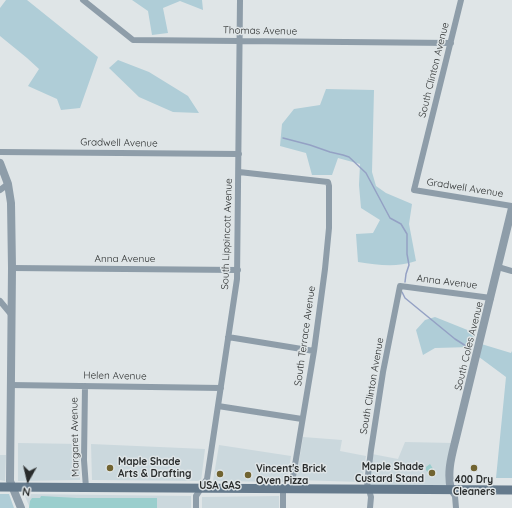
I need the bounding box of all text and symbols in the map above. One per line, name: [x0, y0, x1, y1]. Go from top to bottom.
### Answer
street label: South Clinton Avenue: [416, 21, 452, 119]
street label: Thomas Avenue: [223, 24, 297, 38]
street label: Gradwell Avenue: [80, 136, 158, 150]
street label: Gradwell Avenue: [426, 176, 504, 200]
street label: South Lippincott Avenue: [219, 178, 235, 290]
street label: Anna Avenue: [94, 253, 156, 265]
street label: Anna Avenue: [416, 272, 478, 292]
street label: South Terrace Avenue: [292, 285, 318, 387]
street label: South Coles Avenue: [452, 300, 486, 392]
street label: South Clinton Avenue: [358, 337, 386, 435]
street label: Helen Avenue: [83, 369, 147, 383]
street label: Margaret Avenue: [68, 397, 82, 477]
place label: Maple Shade Arts & Drafting: [118, 456, 191, 480]
north arrow: [8, 460, 48, 500]
place label: Maple Shade Custard Stand: [355, 461, 424, 484]
marker: Maple Shade Arts & Drafting: [105, 463, 115, 473]
place label: Vincent's Brick Oven Pizza: [256, 463, 326, 486]
marker: 400 Dry Cleaners: [469, 463, 479, 473]
marker: Maple Shade Custard Stand: [427, 468, 437, 478]
marker: USA GAS: [215, 469, 225, 479]
marker: Vincent's Brick Oven Pizza: [243, 470, 253, 480]
place label: 400 Dry Cleaners: [453, 474, 495, 498]
place label: USA GAS: [199, 480, 241, 492]
text: N: [21, 484, 31, 499]

